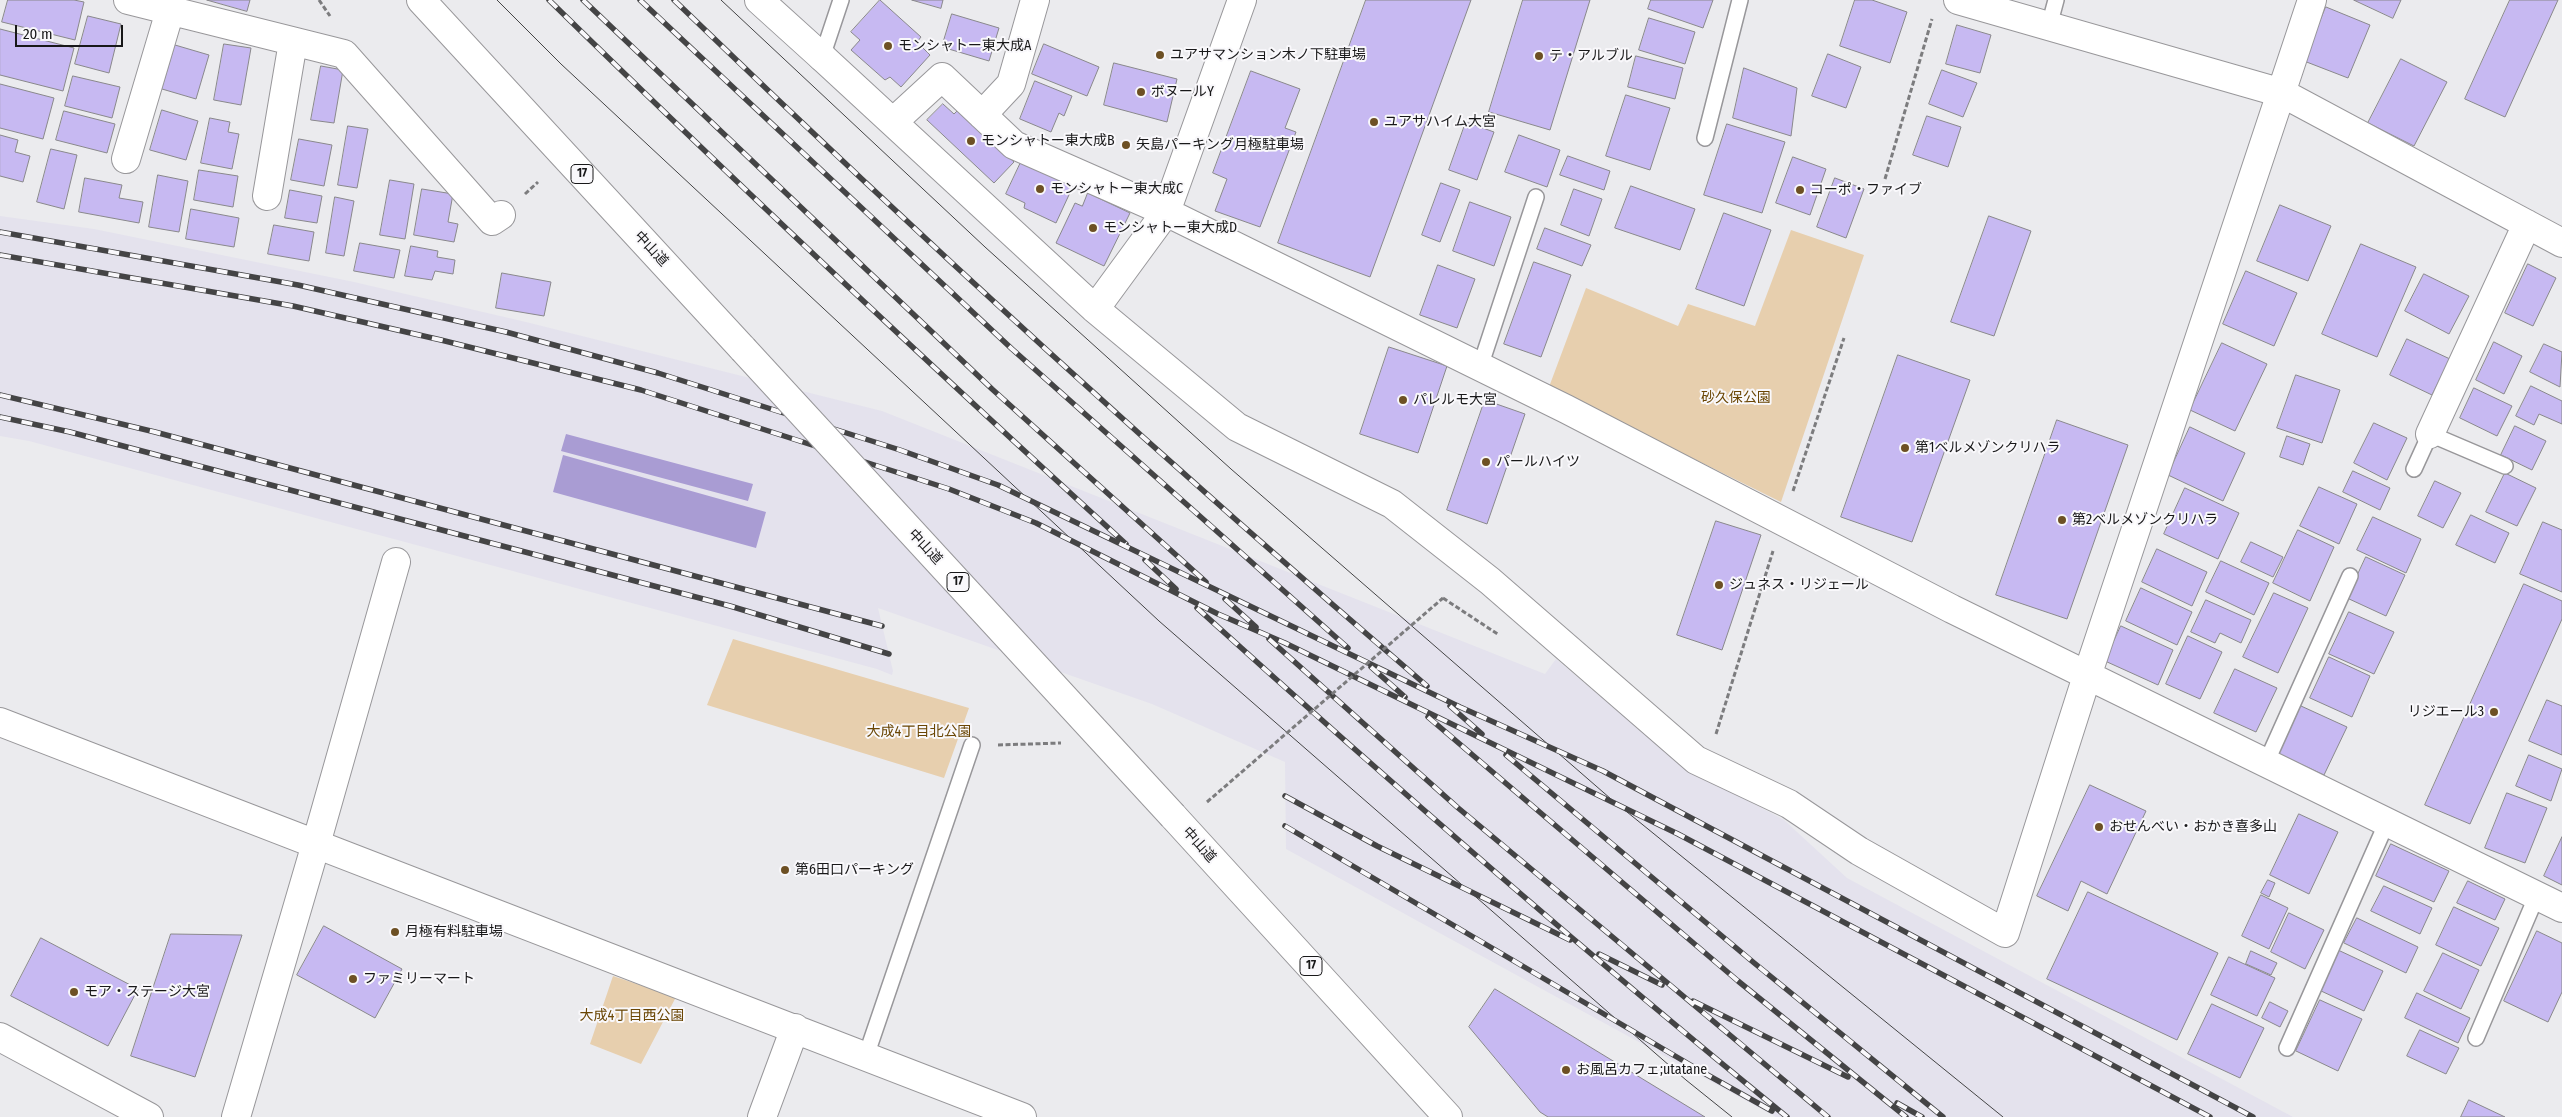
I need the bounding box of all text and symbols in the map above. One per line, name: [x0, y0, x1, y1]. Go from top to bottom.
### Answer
scale bar: [18, 15, 125, 47]
text: 20 m: [23, 25, 53, 43]
place label: モンシャトー東大成A: [898, 38, 1031, 54]
marker: モンシャトー東大成A: [882, 40, 894, 52]
place label: ユアサマンション木ノ下駐車場: [1170, 47, 1366, 63]
place label: テ・アルブル: [1549, 48, 1633, 64]
marker: ユアサマンション木ノ下駐車場: [1154, 49, 1166, 61]
marker: テ・アルブル: [1533, 50, 1545, 62]
place label: ボヌールY: [1151, 84, 1214, 100]
marker: ボヌールY: [1135, 86, 1147, 98]
place label: ユアサハイム大宮: [1384, 114, 1496, 130]
marker: ユアサハイム大宮: [1368, 116, 1380, 128]
place label: モンシャトー東大成B: [981, 133, 1115, 149]
marker: モンシャトー東大成B: [965, 135, 977, 147]
place label: 矢島パーキング月極駐車場: [1136, 137, 1304, 153]
marker: 矢島パーキング月極駐車場: [1120, 139, 1132, 151]
road number: 17: [571, 164, 593, 183]
place label: モンシャトー東大成C: [1050, 181, 1183, 197]
place label: コーポ・ファイブ: [1810, 182, 1922, 198]
marker: モンシャトー東大成C: [1034, 183, 1046, 195]
marker: コーポ・ファイブ: [1794, 184, 1806, 196]
place label: モンシャトー東大成D: [1103, 220, 1237, 236]
marker: モンシャトー東大成D: [1087, 222, 1099, 234]
street label: 中山道: [631, 228, 671, 270]
park label: 砂久保公園: [1701, 390, 1771, 406]
place label: パレルモ大宮: [1413, 392, 1497, 408]
marker: パレルモ大宮: [1397, 394, 1409, 406]
place label: 第1ベルメゾンクリハラ: [1915, 440, 2060, 456]
marker: 第1ベルメゾンクリハラ: [1899, 442, 1911, 454]
place label: パールハイツ: [1496, 454, 1580, 470]
marker: パールハイツ: [1480, 456, 1492, 468]
place label: 第2ベルメゾンクリハラ: [2072, 512, 2218, 528]
marker: 第2ベルメゾンクリハラ: [2056, 514, 2068, 526]
street label: 中山道: [905, 526, 945, 568]
road number: 17: [947, 572, 969, 592]
place label: ジュネス・リジェール: [1729, 577, 1869, 593]
marker: ジュネス・リジェール: [1713, 579, 1725, 591]
place label: リジエール3: [2408, 704, 2484, 720]
marker: リジエール3: [2488, 706, 2500, 718]
park label: 大成4丁目北公園: [867, 724, 971, 740]
place label: おせんべい・おかき喜多山: [2109, 819, 2277, 835]
marker: おせんべい・おかき喜多山: [2093, 821, 2105, 833]
street label: 中山道: [1179, 824, 1219, 866]
place label: 第6田口パーキング: [795, 862, 914, 878]
marker: 第6田口パーキング: [779, 864, 791, 876]
place label: 月極有料駐車場: [405, 924, 503, 940]
marker: 月極有料駐車場: [389, 926, 401, 938]
road number: 17: [1300, 956, 1322, 976]
place label: ファミリーマート: [363, 971, 475, 987]
marker: ファミリーマート: [347, 973, 359, 985]
place label: モア・ステージ大宮: [84, 984, 210, 1000]
marker: モア・ステージ大宮: [68, 986, 80, 998]
park label: 大成4丁目西公園: [580, 1008, 684, 1024]
place label: お風呂カフェ;utatane: [1576, 1062, 1707, 1078]
marker: お風呂カフェ;utatane: [1560, 1064, 1572, 1076]

